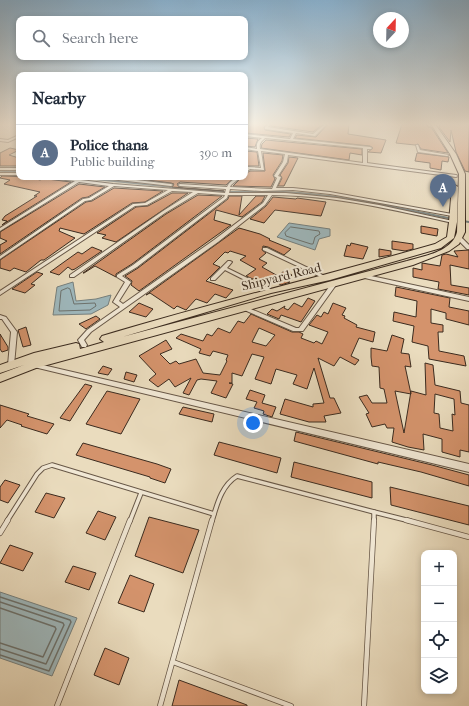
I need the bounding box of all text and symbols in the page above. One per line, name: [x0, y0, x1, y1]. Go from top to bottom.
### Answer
north arrow: [373, 12, 409, 48]
search box: [16, 16, 248, 60]
icon: search: [30, 27, 52, 49]
text: Search here: [62, 29, 138, 47]
text: Nearby: [32, 88, 86, 108]
text: Police thana: [70, 136, 148, 154]
text: A: [41, 145, 49, 160]
text: 390 m: [199, 145, 232, 160]
text: Public building: [70, 154, 155, 169]
pin: A: [430, 174, 456, 207]
street label: Shipyard Road: [240, 259, 323, 294]
your location: [243, 413, 263, 433]
map controls: [421, 550, 457, 694]
button: +: [421, 550, 457, 586]
button: −: [421, 586, 457, 622]
button: locate: [421, 622, 457, 658]
button: layers: [421, 658, 457, 694]

